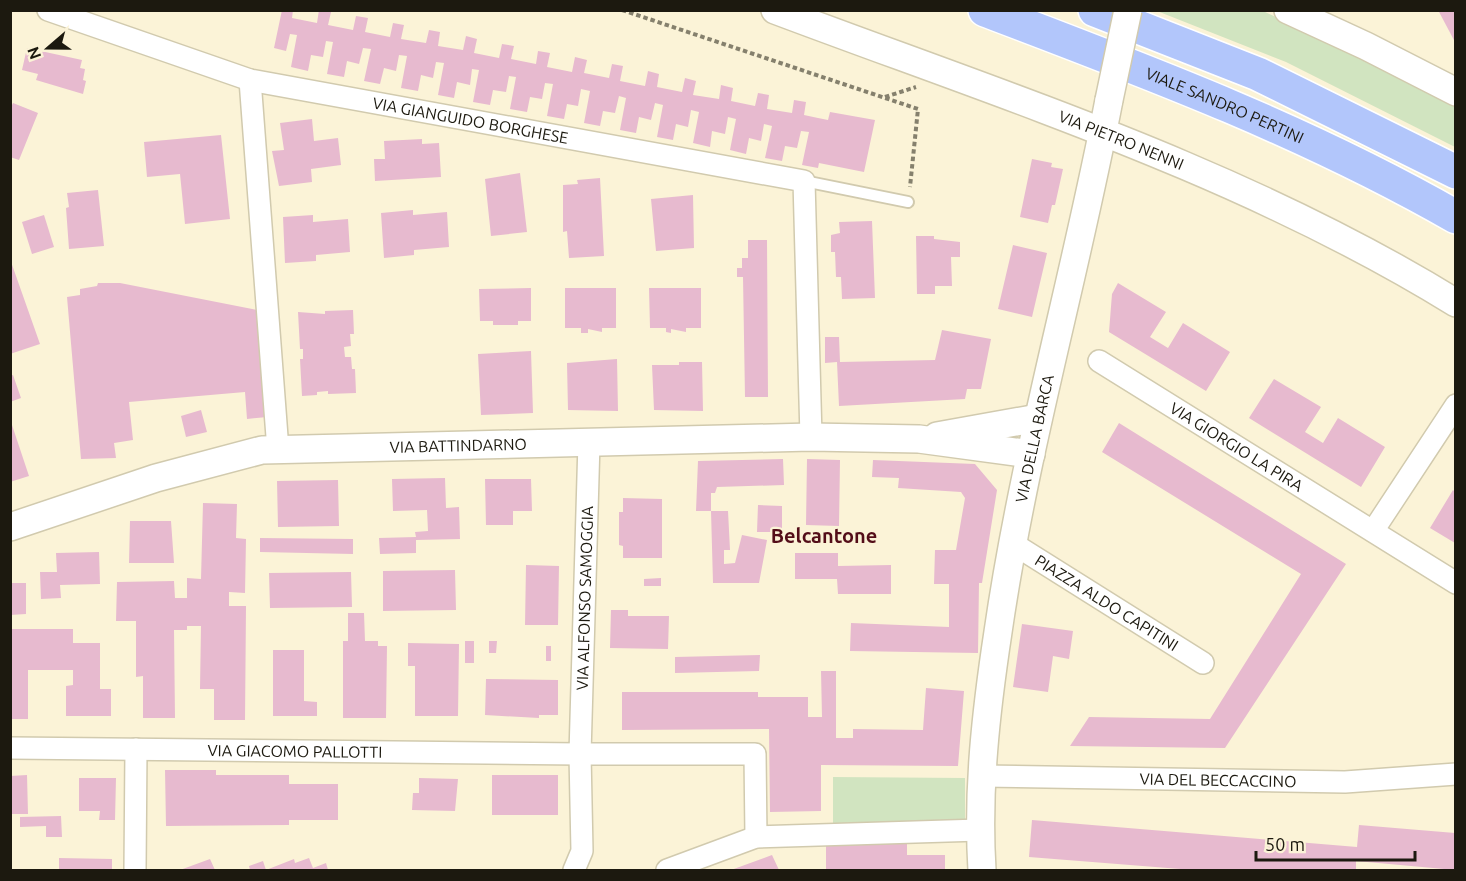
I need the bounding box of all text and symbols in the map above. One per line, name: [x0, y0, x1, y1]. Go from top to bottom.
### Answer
north arrow: [18, 18, 78, 78]
text: N: [23, 44, 44, 62]
street label: VIALE SANDRO PERTINI: [1143, 64, 1307, 147]
street label: VIA GIANGUIDO BORGHESE: [371, 94, 570, 147]
street label: VIA PIETRO NENNI: [1056, 107, 1187, 173]
street label: VIA DELLA BARCA: [1012, 372, 1057, 504]
street label: VIA GIORGIO LA PIRA: [1167, 398, 1307, 495]
street label: VIA BATTINDARNO: [390, 435, 527, 456]
street label: VIA ALFONSO SAMOGGIA: [573, 505, 596, 691]
district label: Belcantone: [771, 524, 877, 547]
street label: PIAZZA ALDO CAPITINI: [1032, 551, 1182, 654]
street label: VIA GIACOMO PALLOTTI: [207, 741, 383, 761]
street label: VIA DEL BECCACCINO: [1139, 770, 1297, 790]
scale bar: [1256, 824, 1415, 862]
text: 50 m: [1265, 834, 1305, 854]

